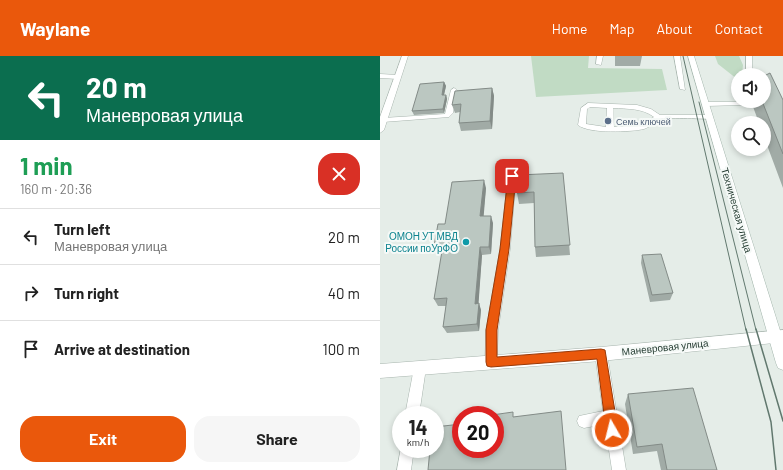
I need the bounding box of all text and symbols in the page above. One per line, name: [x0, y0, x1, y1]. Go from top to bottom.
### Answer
text: Waylane: [20, 17, 90, 40]
text: Home: [552, 20, 588, 37]
text: Map: [610, 20, 634, 37]
text: About: [656, 20, 693, 37]
text: Contact: [715, 20, 763, 37]
map controls: [731, 68, 771, 156]
button: sound: [731, 68, 771, 108]
text: 20 m: [86, 70, 147, 104]
icon: left: [20, 72, 72, 124]
text: Маневровая улица: [86, 104, 243, 126]
marker: Семь ключей: [603, 116, 613, 126]
place label: Семь ключей: [616, 116, 671, 127]
button: search: [731, 116, 771, 156]
text: 1 min: [20, 151, 73, 180]
button: close: [318, 153, 360, 195]
pin: [495, 159, 529, 193]
icon: arrive: [501, 165, 523, 187]
street label: Техническая улица: [719, 166, 755, 254]
text: 160 m · 20:36: [20, 181, 92, 197]
text: Turn left: [54, 220, 110, 238]
icon: left: [20, 226, 42, 248]
text: 20 m: [328, 228, 360, 246]
place label: ОМОН УТ МВД России поУрФО: [385, 230, 458, 254]
marker: ОМОН УТ МВД России поУрФО: [461, 237, 471, 247]
text: Маневровая улица: [54, 238, 167, 254]
icon: right: [20, 282, 42, 304]
text: Turn right: [54, 284, 119, 302]
text: 40 m: [328, 284, 360, 302]
street label: Маневровая улица: [621, 336, 709, 358]
icon: arrive: [20, 338, 42, 360]
text: Arrive at destination: [54, 340, 190, 358]
text: 100 m: [322, 340, 360, 358]
speed limit sign: 20: [452, 406, 504, 458]
position arrow: [591, 409, 633, 451]
text: 14: [408, 415, 428, 439]
button: Exit: [20, 416, 186, 462]
button: Share: [194, 416, 360, 462]
text: km/h: [407, 436, 429, 448]

